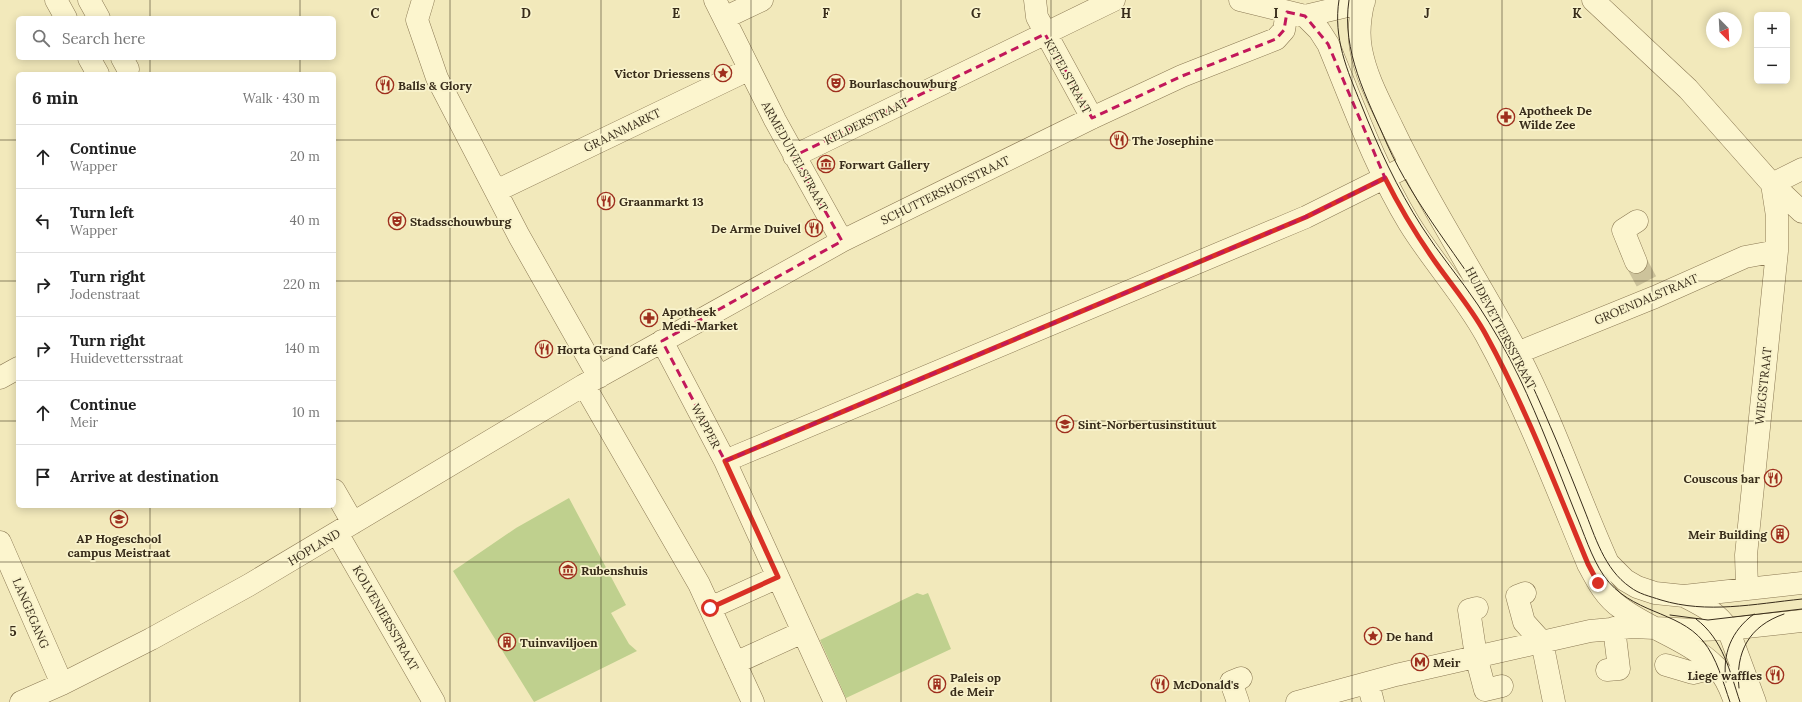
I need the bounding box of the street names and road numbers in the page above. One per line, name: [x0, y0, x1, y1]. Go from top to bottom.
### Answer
street label: KETELSTRAAT: [1041, 36, 1095, 116]
street label: KELDERSTRAAT: [821, 94, 911, 148]
street label: ARMEDUIVELSTRAAT: [758, 98, 832, 214]
street label: GRAANMARKT: [581, 105, 663, 155]
street label: SCHUTTERSHOFSTRAAT: [878, 152, 1012, 228]
street label: HUIDEVETTERSSTRAAT: [1462, 264, 1540, 392]
street label: GROENDALSTRAAT: [1592, 270, 1701, 328]
street label: WIEGSTRAAT: [1751, 346, 1775, 426]
street label: WAPPER: [688, 401, 724, 451]
street label: HOPLAND: [285, 525, 343, 569]
street label: KOLVENIERSSTRAAT: [350, 563, 422, 674]
street label: LANGEGANG: [9, 575, 53, 651]

